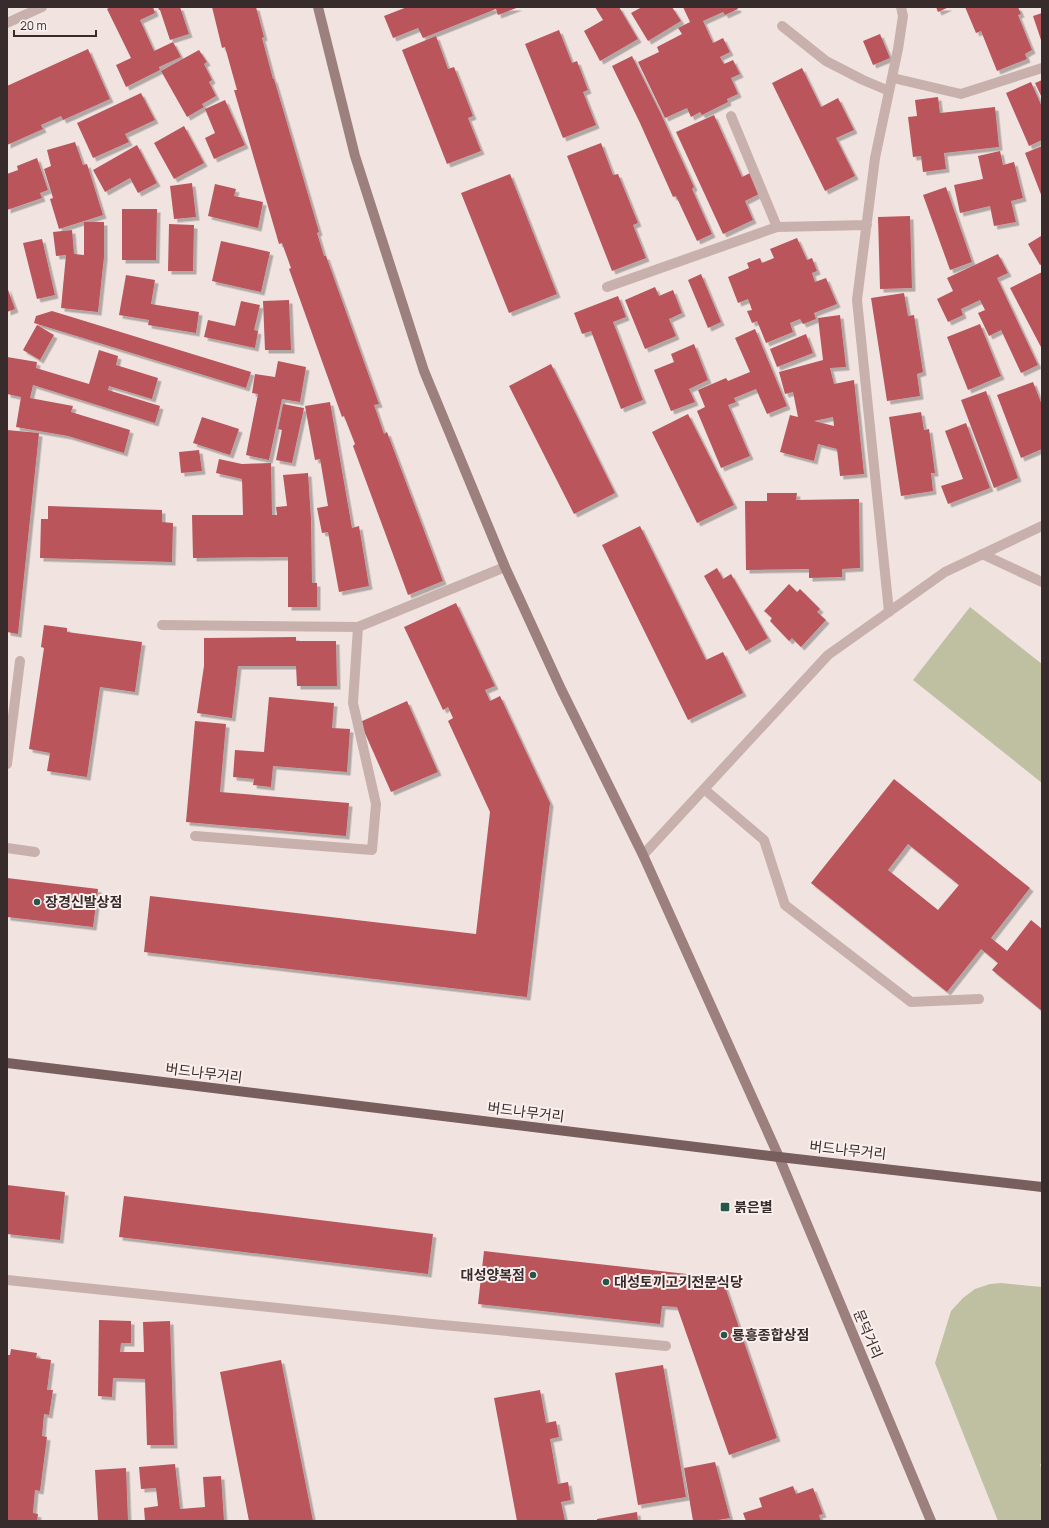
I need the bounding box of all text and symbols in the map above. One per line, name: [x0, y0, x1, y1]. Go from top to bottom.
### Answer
scale bar: [14, 12, 96, 38]
text: 20 m: [20, 17, 47, 34]
place label: 장경신발상점: [45, 892, 122, 911]
marker: 장경신발상점: [32, 897, 42, 907]
street label: 버드나무거리: [165, 1058, 244, 1087]
street label: 버드나무거리: [487, 1097, 566, 1126]
street label: 버드나무거리: [809, 1136, 887, 1163]
place label: 붉은별: [734, 1197, 773, 1216]
marker: 붉은별: [719, 1201, 731, 1213]
place label: 대성양복점: [461, 1265, 525, 1284]
marker: 대성양복점: [528, 1270, 538, 1280]
place label: 대성토끼고기전문식당: [614, 1272, 743, 1291]
marker: 대성토끼고기전문식당: [601, 1277, 611, 1287]
street label: 문덕거리: [850, 1306, 887, 1361]
place label: 룡흥종합상점: [732, 1325, 809, 1344]
marker: 룡흥종합상점: [719, 1330, 729, 1340]

